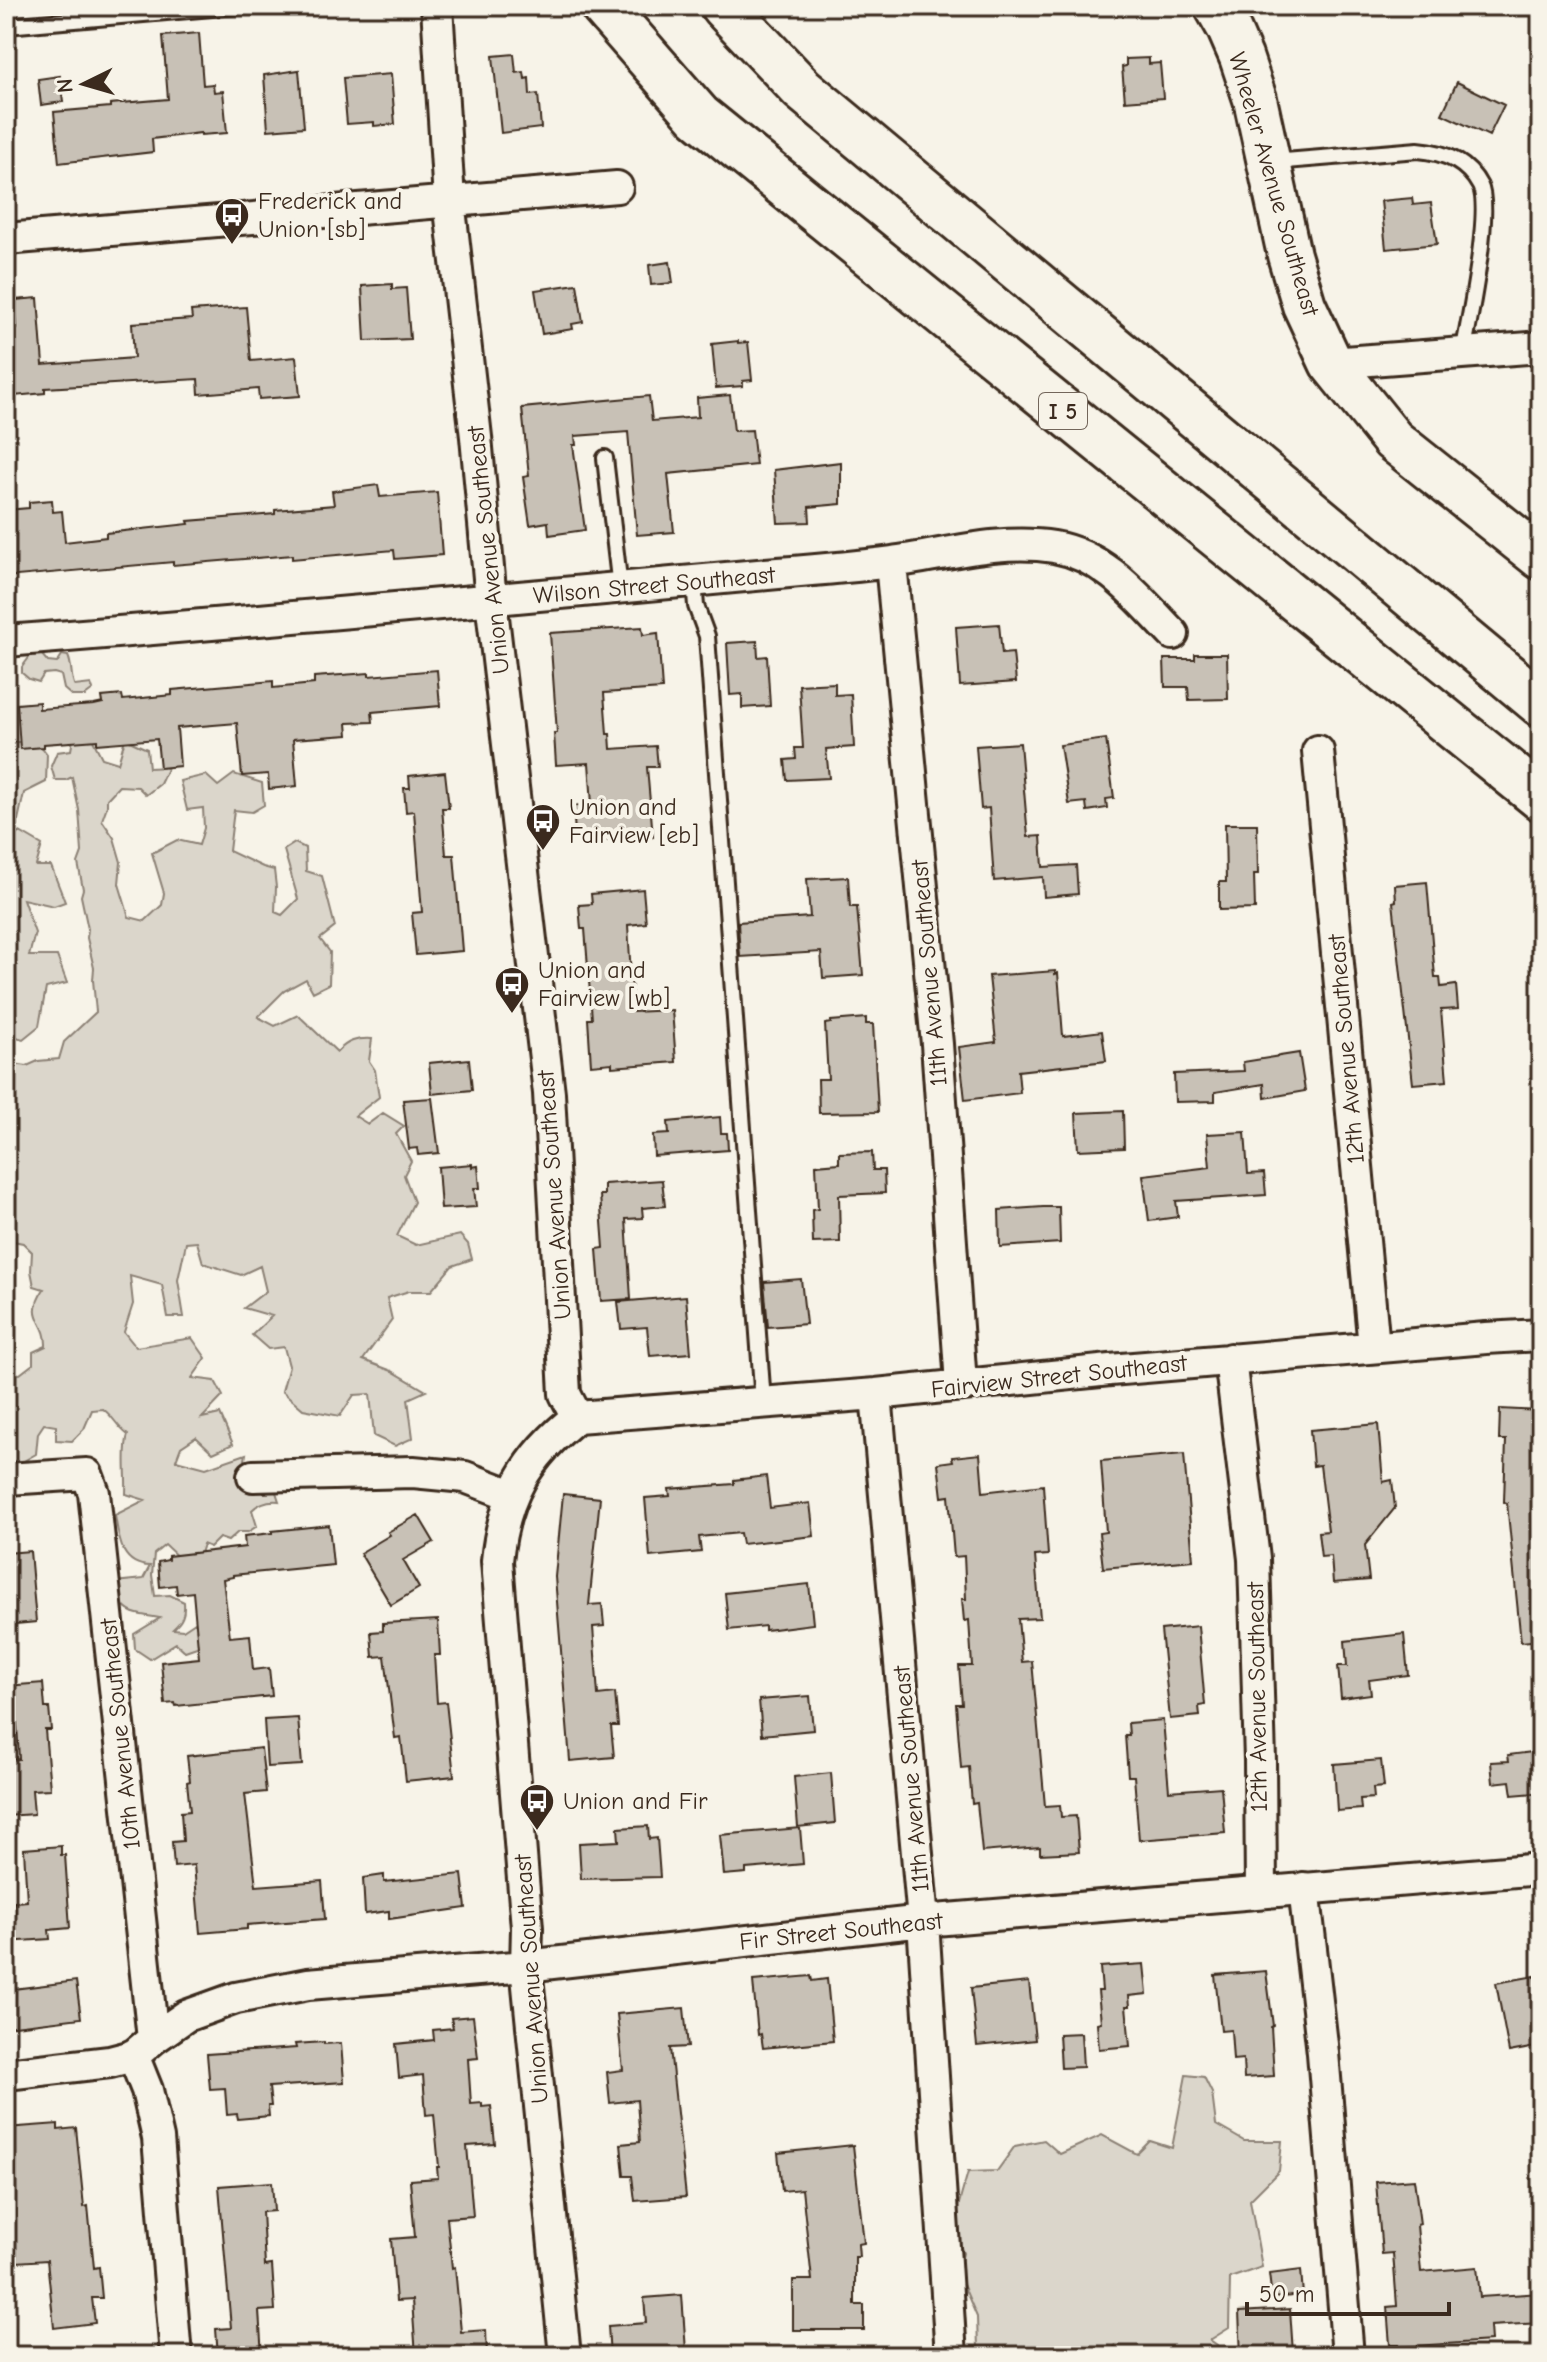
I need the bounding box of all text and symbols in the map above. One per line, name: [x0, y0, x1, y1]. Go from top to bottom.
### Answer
north arrow: [44, 44, 124, 124]
street label: Wheeler Avenue Southeast: [1223, 49, 1325, 320]
text: N: [51, 77, 79, 94]
place label: Frederick and Union [sb]: [258, 187, 402, 243]
bus stop icon: Frederick and Union [sb]: [213, 196, 251, 246]
road number: I 5: [1039, 393, 1087, 429]
street label: Union Avenue Southeast: [461, 423, 515, 676]
street label: Wilson Street Southeast: [532, 560, 777, 610]
place label: Union and Fairview [eb]: [569, 793, 699, 849]
bus stop icon: Union and Fairview [eb]: [524, 802, 562, 852]
street label: 11th Avenue Southeast: [905, 858, 953, 1087]
street label: 12th Avenue Southeast: [1322, 932, 1370, 1165]
place label: Union and Fairview [wb]: [538, 956, 670, 1012]
bus stop icon: Union and Fairview [wb]: [493, 965, 531, 1015]
street label: Union Avenue Southeast: [531, 1068, 577, 1320]
street label: Fairview Street Southeast: [930, 1349, 1189, 1403]
street label: 12th Avenue Southeast: [1241, 1581, 1273, 1812]
street label: 10th Avenue Southeast: [94, 1616, 146, 1851]
street label: 11th Avenue Southeast: [887, 1664, 935, 1893]
bus stop icon: Union and Fir: [518, 1782, 556, 1832]
place label: Union and Fir: [563, 1787, 708, 1815]
street label: Union Avenue Southeast: [508, 1852, 554, 2104]
street label: Fir Street Southeast: [738, 1906, 945, 1956]
scale bar: [1247, 2266, 1449, 2316]
text: 50 m: [1259, 2280, 1315, 2308]

